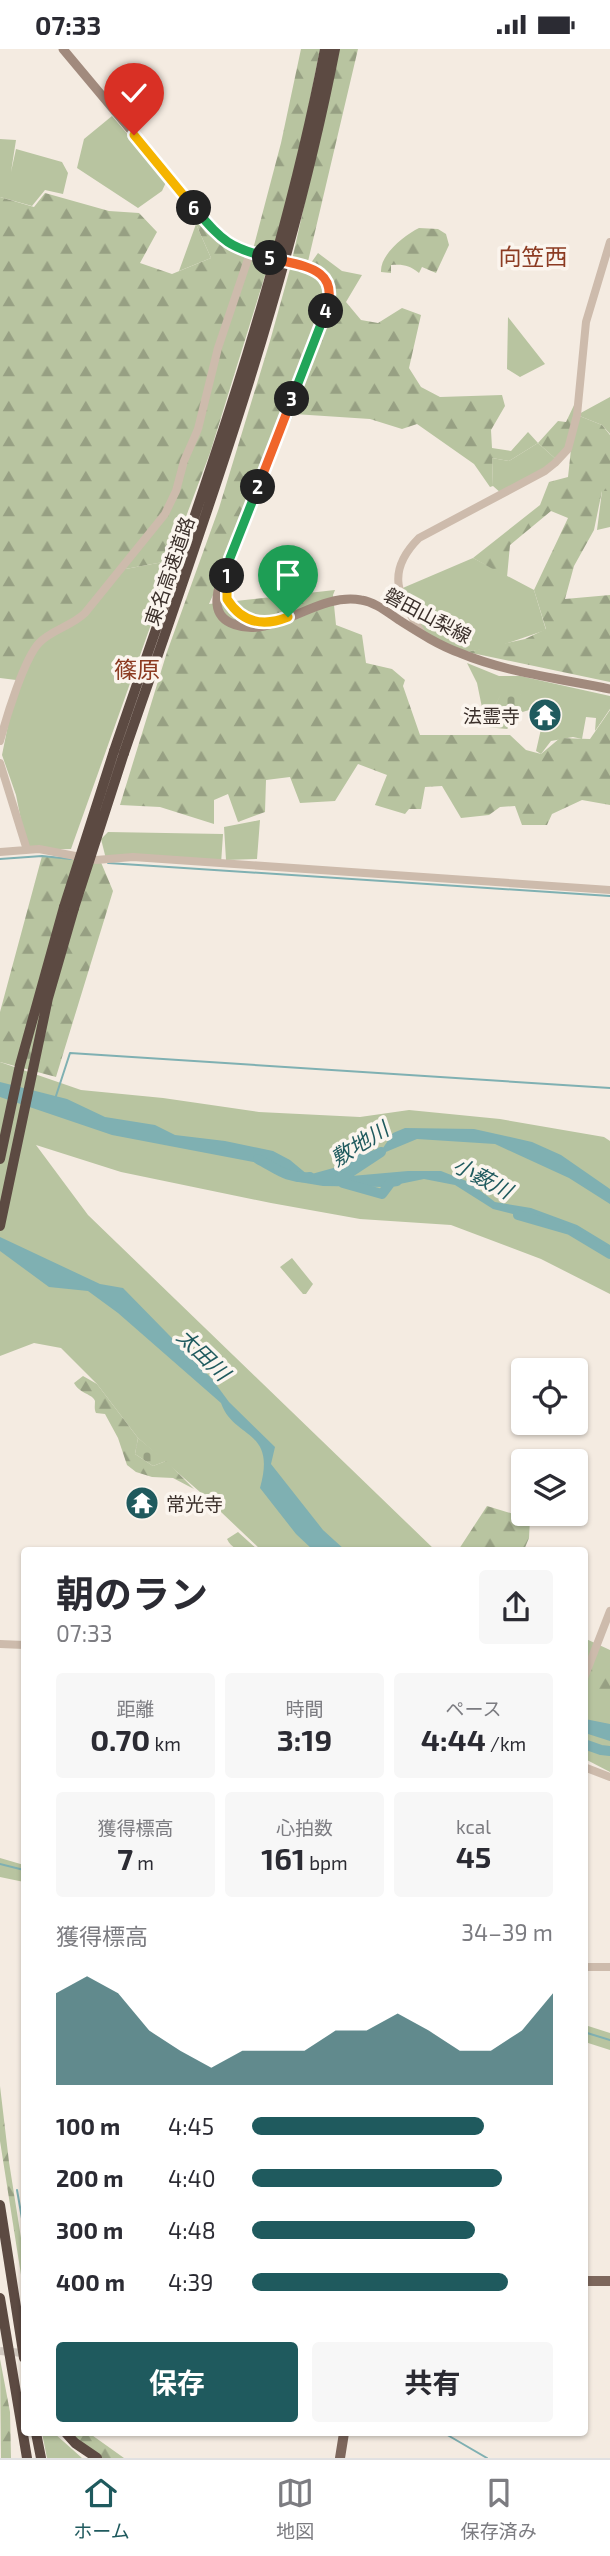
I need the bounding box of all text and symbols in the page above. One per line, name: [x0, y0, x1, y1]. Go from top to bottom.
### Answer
text: 07:33: [35, 9, 101, 40]
pin: [104, 63, 164, 135]
icon: check: [115, 74, 153, 112]
pin: 6: [176, 191, 212, 225]
text: 6: [188, 196, 199, 219]
pin: 5: [252, 241, 288, 276]
district label: 向笠西: [499, 242, 568, 270]
text: 5: [264, 246, 275, 269]
pin: 4: [308, 293, 344, 329]
text: 4: [319, 299, 332, 322]
pin: 3: [274, 381, 310, 417]
text: 3: [286, 387, 297, 410]
pin: 2: [240, 469, 276, 505]
text: 2: [252, 475, 263, 498]
street label: 東名高速道路: [140, 513, 198, 629]
pin: [258, 545, 318, 617]
icon: arrive: [269, 556, 307, 594]
pin: 1: [210, 559, 244, 593]
text: 1: [222, 564, 231, 587]
street label: 磐田山梨線: [381, 583, 475, 647]
district label: 篠原: [114, 655, 160, 683]
temple icon: 法霊寺: [526, 696, 564, 734]
place label: 法霊寺: [463, 704, 520, 727]
water label: 敷地川: [326, 1115, 394, 1170]
water label: 小薮川: [449, 1151, 518, 1204]
water label: 太田川: [173, 1323, 237, 1386]
map controls: [511, 1358, 588, 1526]
button: locate: [511, 1358, 588, 1435]
button: layers: [511, 1449, 588, 1526]
temple icon: 常光寺: [123, 1484, 161, 1522]
place label: 常光寺: [166, 1492, 223, 1515]
text: 朝のラン: [56, 1570, 208, 1616]
button: share: [479, 1570, 553, 1644]
text: 07:33: [56, 1619, 113, 1647]
text: 距離: [116, 1697, 155, 1720]
text: 時間: [285, 1697, 324, 1720]
text: ペース: [445, 1697, 502, 1720]
text: 0.70: [90, 1721, 150, 1757]
text: 3:19: [277, 1721, 332, 1757]
text: 4:44: [421, 1721, 486, 1757]
text: km: [150, 1732, 181, 1755]
text: /km: [486, 1732, 526, 1755]
text: kcal: [456, 1815, 491, 1838]
text: 獲得標高: [97, 1816, 174, 1839]
text: 心拍数: [276, 1816, 333, 1839]
text: 45: [456, 1838, 491, 1874]
text: 7: [117, 1840, 133, 1876]
text: 161: [261, 1840, 305, 1876]
text: m: [133, 1851, 154, 1874]
text: bpm: [305, 1851, 348, 1874]
text: 34–39 m: [461, 1918, 553, 1946]
text: 獲得標高: [56, 1922, 148, 1950]
text: 100 m: [56, 2112, 120, 2140]
text: 4:45: [168, 2112, 214, 2140]
text: 200 m: [56, 2164, 124, 2192]
text: 4:40: [168, 2164, 216, 2192]
text: 300 m: [56, 2216, 123, 2244]
text: 4:48: [168, 2216, 216, 2244]
text: 400 m: [56, 2268, 125, 2296]
text: 4:39: [168, 2268, 214, 2296]
button: 保存: [56, 2342, 298, 2422]
button: 共有: [312, 2342, 553, 2422]
tab: ホーム: [73, 2474, 130, 2543]
tab: 地図: [276, 2474, 314, 2543]
tab: 保存済み: [461, 2474, 537, 2543]

